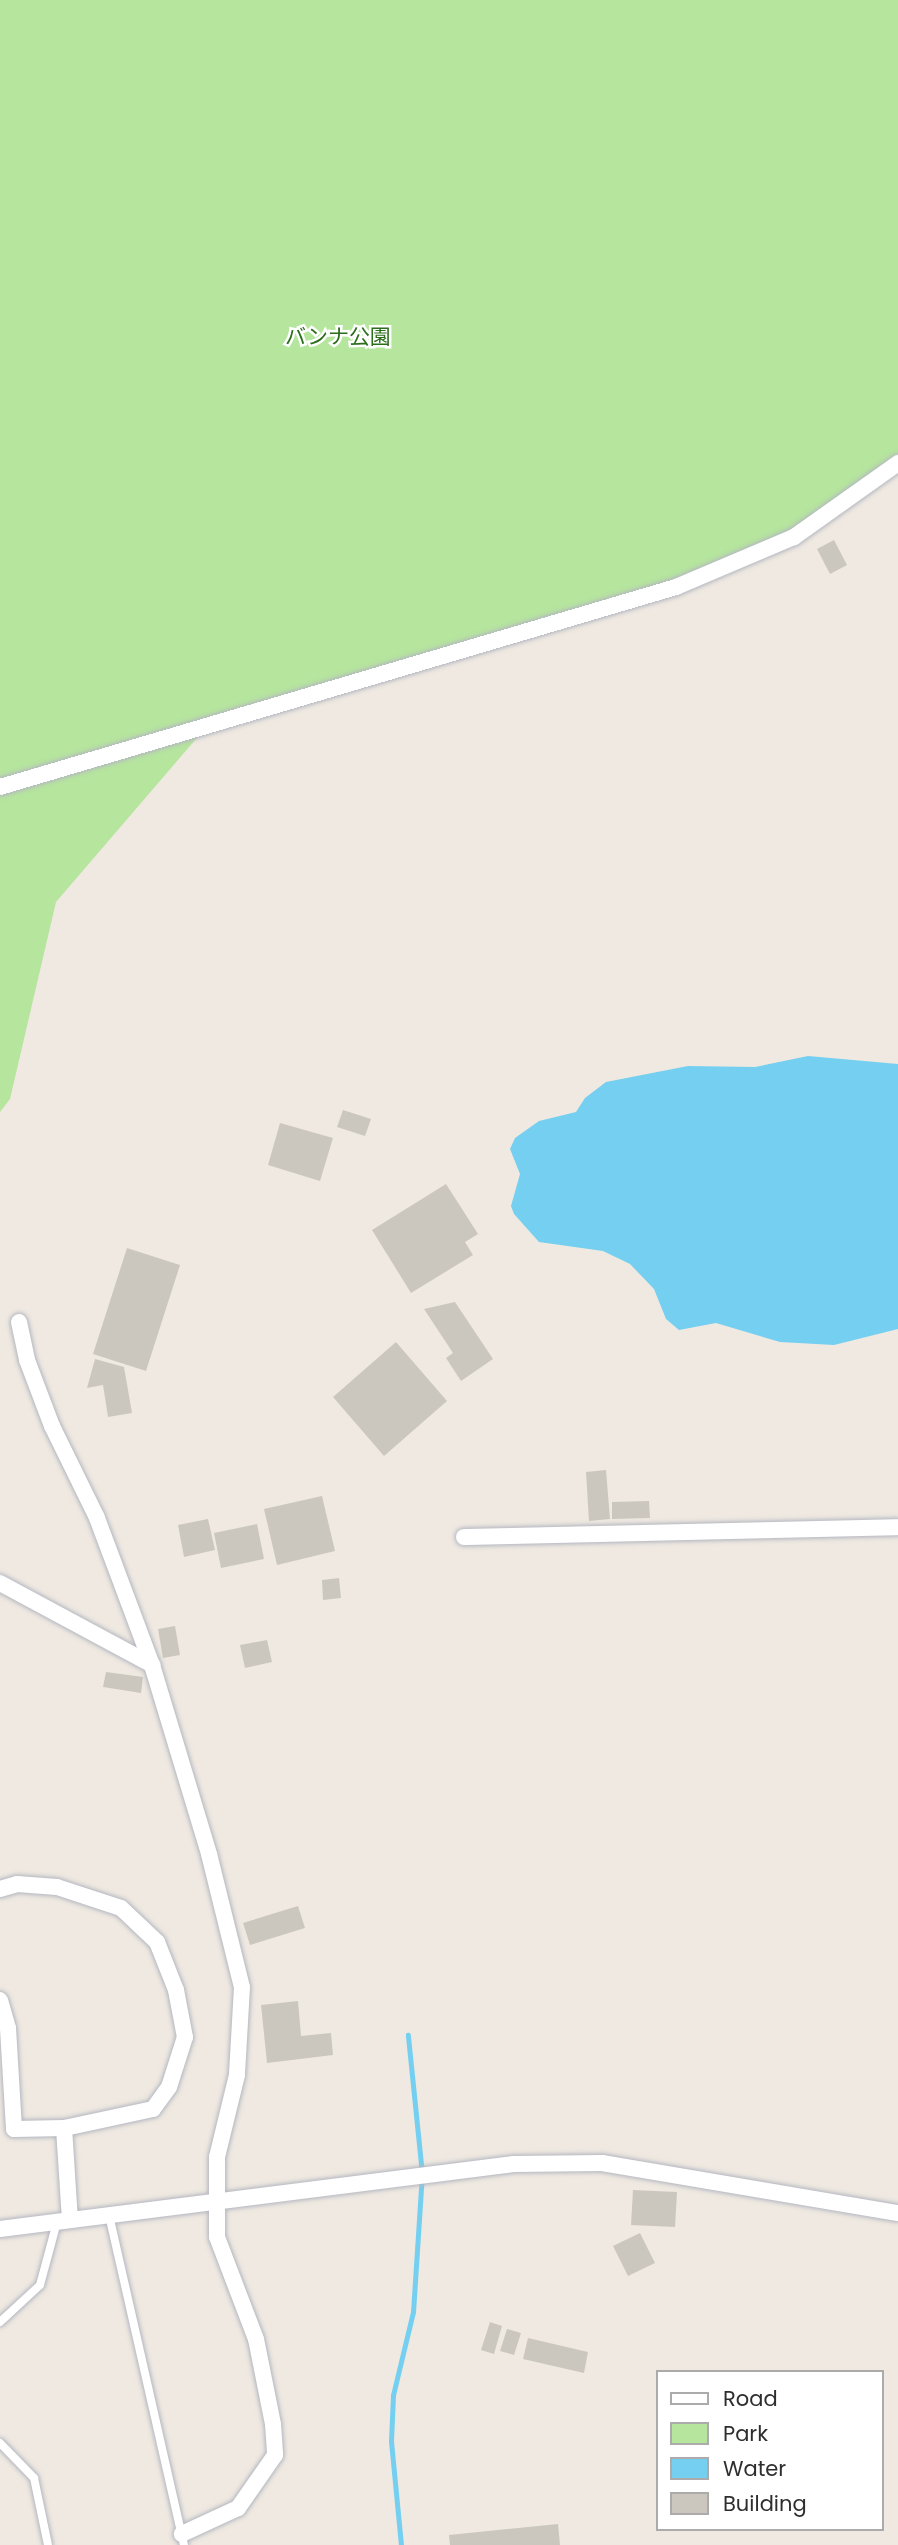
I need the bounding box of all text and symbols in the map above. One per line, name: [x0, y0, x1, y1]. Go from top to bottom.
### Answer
park label: バンナ公園: [286, 324, 390, 350]
legend: [656, 2370, 884, 2531]
text: Road: [723, 2384, 778, 2413]
text: Park: [723, 2419, 768, 2448]
text: Water: [723, 2454, 786, 2483]
text: Building: [723, 2489, 807, 2518]

